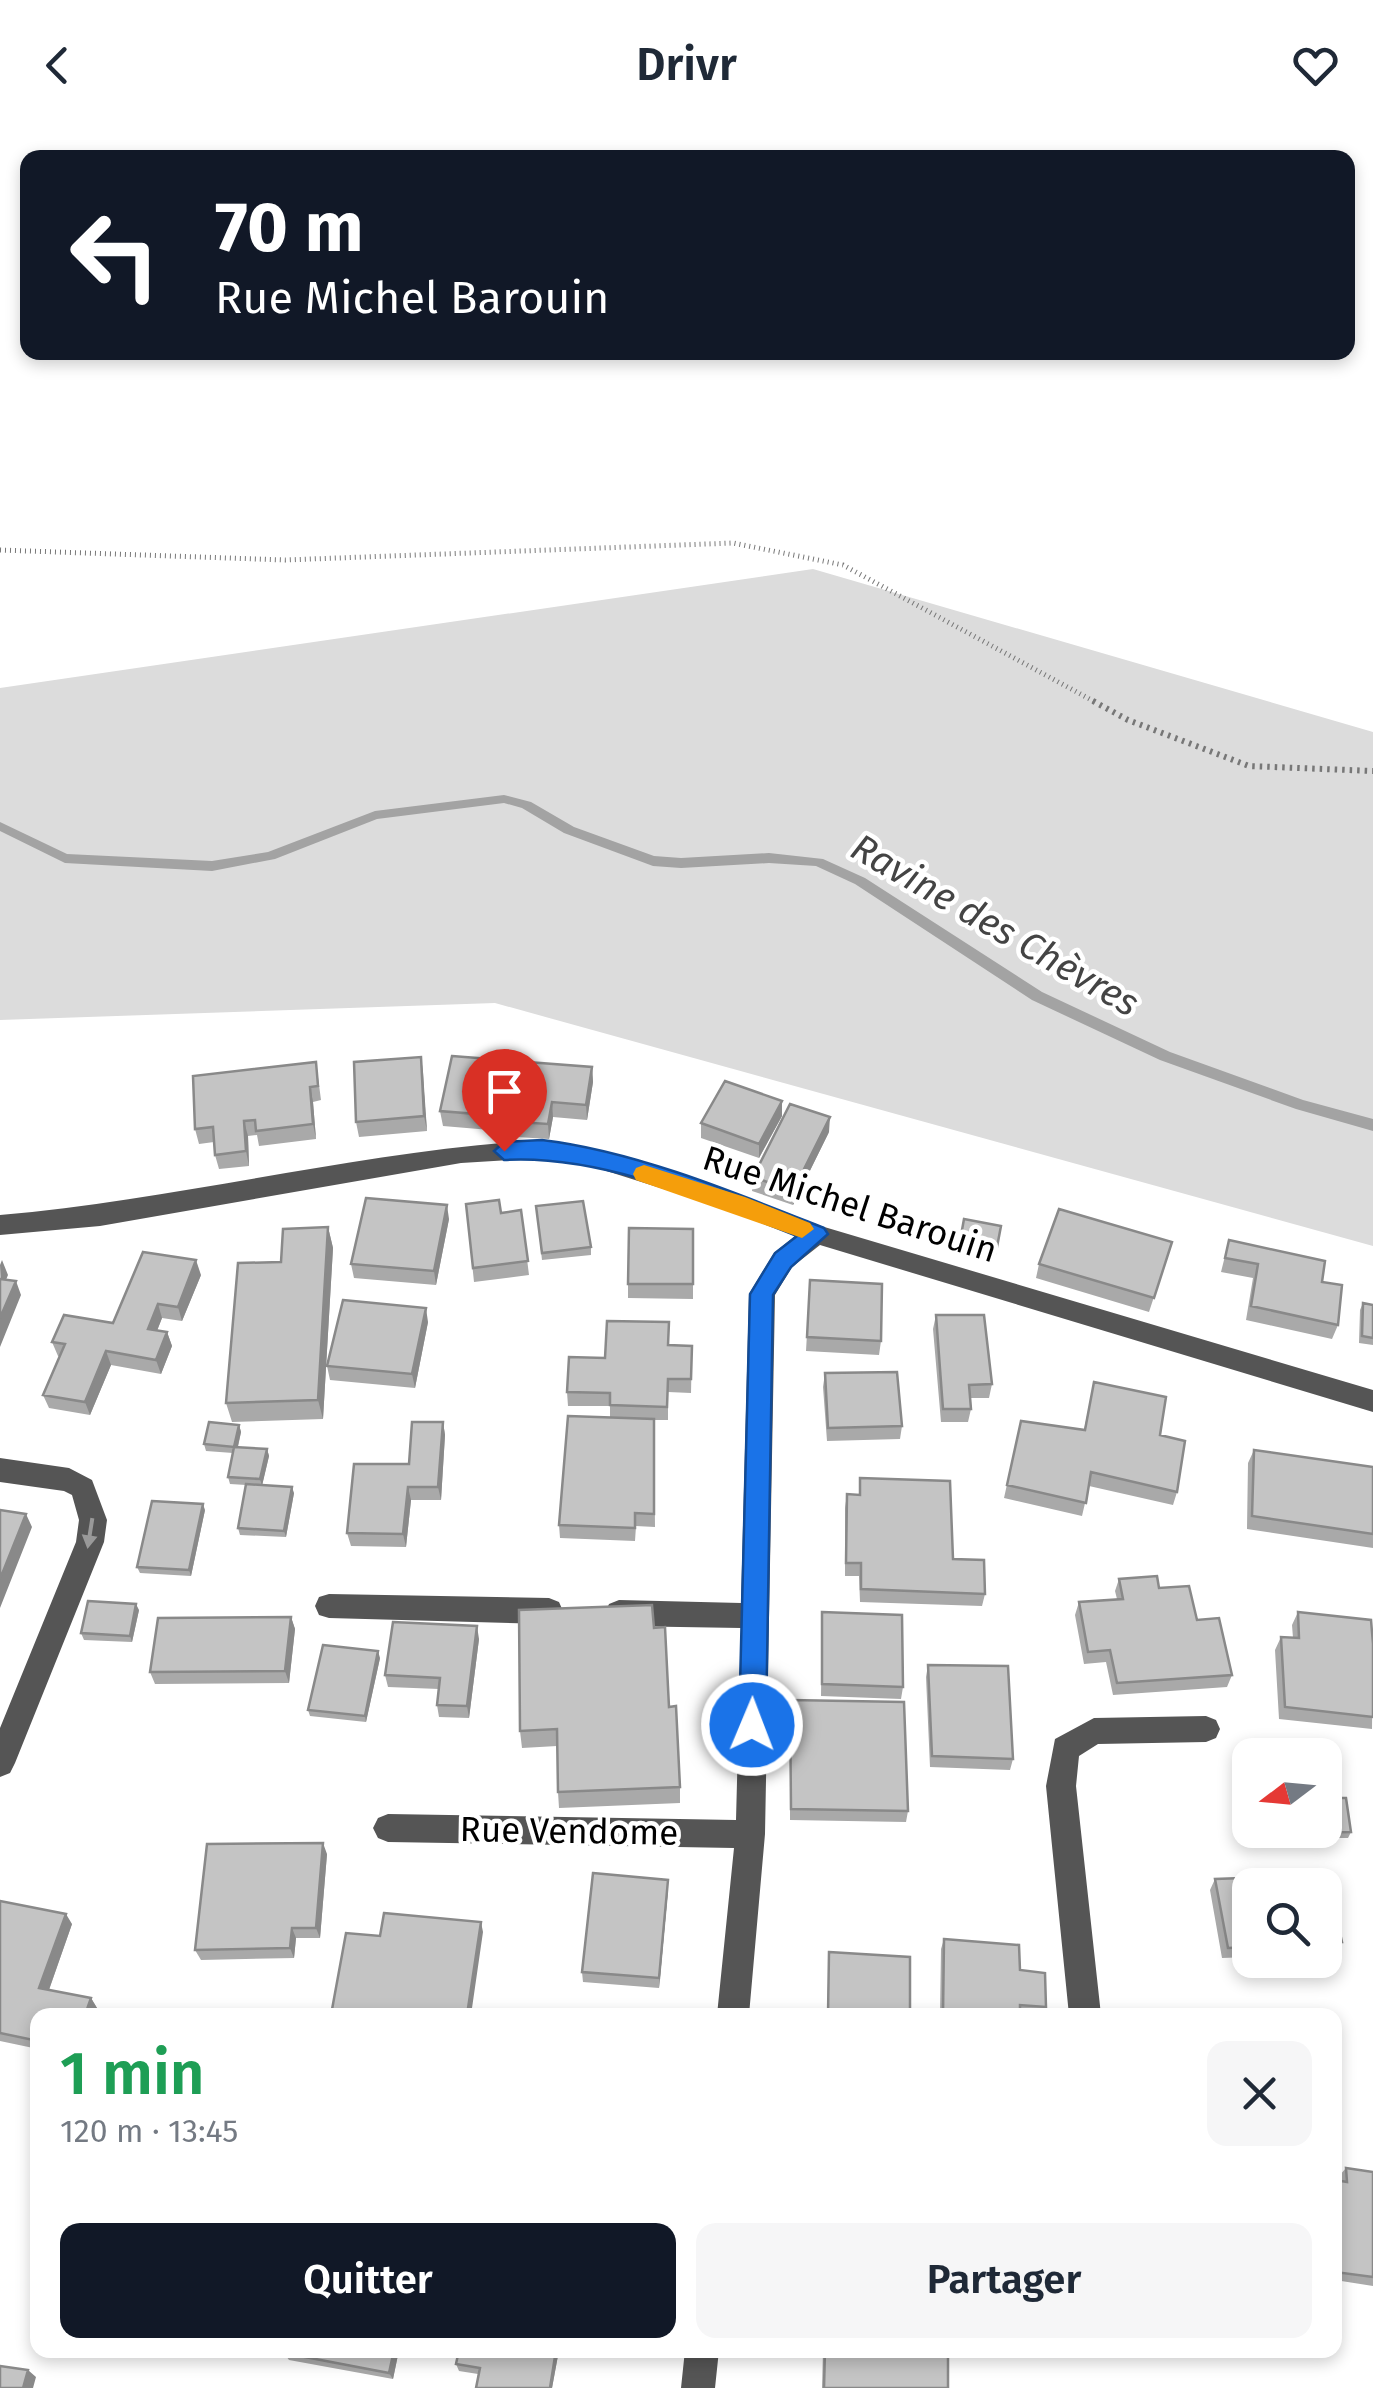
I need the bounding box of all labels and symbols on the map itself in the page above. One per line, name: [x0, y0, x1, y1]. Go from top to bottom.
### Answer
water label: Ravine des Chèvres: [843, 824, 1147, 1026]
pin: [462, 1049, 547, 1152]
street label: Rue Michel Barouin: [698, 1137, 1002, 1271]
one-way arrow: [81, 1518, 97, 1549]
position arrow: [700, 1673, 804, 1777]
north arrow: [1232, 1738, 1342, 1848]
street label: Rue Vendome: [459, 1808, 679, 1854]

